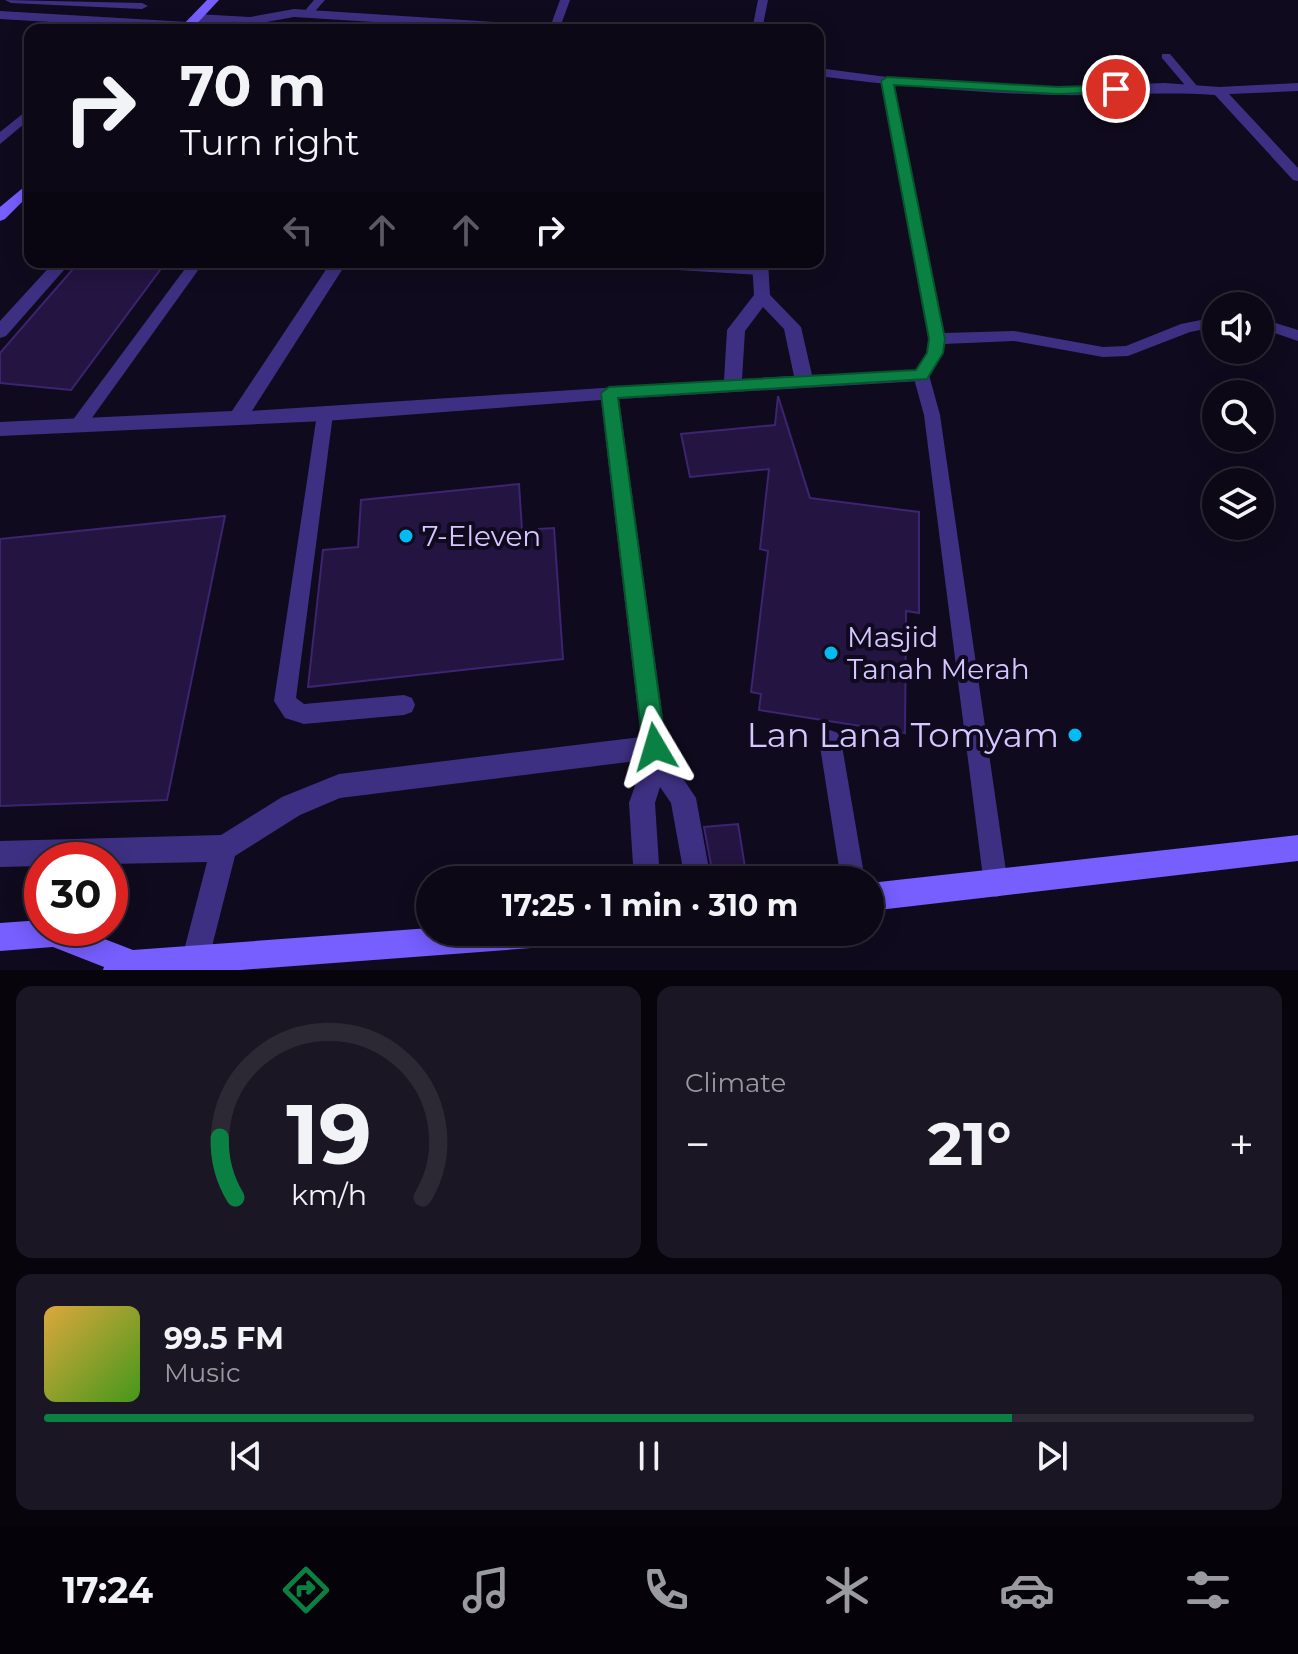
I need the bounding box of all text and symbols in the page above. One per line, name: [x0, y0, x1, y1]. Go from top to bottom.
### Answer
text: 70 m: [180, 52, 326, 120]
pin: [1082, 55, 1150, 123]
icon: right: [48, 56, 152, 160]
icon: arrive: [1094, 67, 1138, 111]
text: Turn right: [180, 120, 360, 164]
icon: left: [276, 208, 320, 252]
icon: ahead: [360, 208, 404, 252]
icon: ahead: [444, 208, 488, 252]
icon: right: [528, 208, 572, 252]
map controls: [1202, 292, 1274, 540]
button: sound: [1202, 292, 1274, 364]
button: search: [1202, 380, 1274, 452]
button: layers: [1202, 468, 1274, 540]
place label: 7-Eleven: [422, 519, 541, 553]
marker: 7-Eleven: [397, 527, 415, 545]
place label: Masjid Tanah Merah: [847, 620, 1030, 686]
marker: Masjid Tanah Merah: [822, 644, 840, 662]
position arrow: [613, 705, 697, 789]
place label: Lan Lana Tomyam: [747, 714, 1059, 756]
marker: Lan Lana Tomyam: [1066, 726, 1084, 744]
speed limit sign: 30: [24, 842, 128, 946]
text: 17:25 · 1 min · 310 m: [502, 887, 798, 924]
text: Climate: [685, 1067, 786, 1099]
text: 19: [286, 1083, 371, 1185]
text: 21°: [928, 1107, 1012, 1180]
text: −: [685, 1117, 710, 1171]
text: +: [1229, 1117, 1254, 1171]
text: km/h: [290, 1177, 367, 1212]
text: 99.5 FM: [164, 1320, 284, 1357]
text: Music: [164, 1357, 241, 1389]
icon: previous: [224, 1434, 268, 1478]
icon: pause: [627, 1434, 671, 1478]
icon: next: [1030, 1434, 1074, 1478]
icon: directions: [278, 1562, 334, 1618]
icon: music: [458, 1562, 514, 1618]
icon: phone: [638, 1562, 694, 1618]
icon: climate: [819, 1562, 875, 1618]
icon: car: [999, 1562, 1055, 1618]
icon: filters: [1180, 1562, 1236, 1618]
text: 17:24: [62, 1568, 153, 1612]

